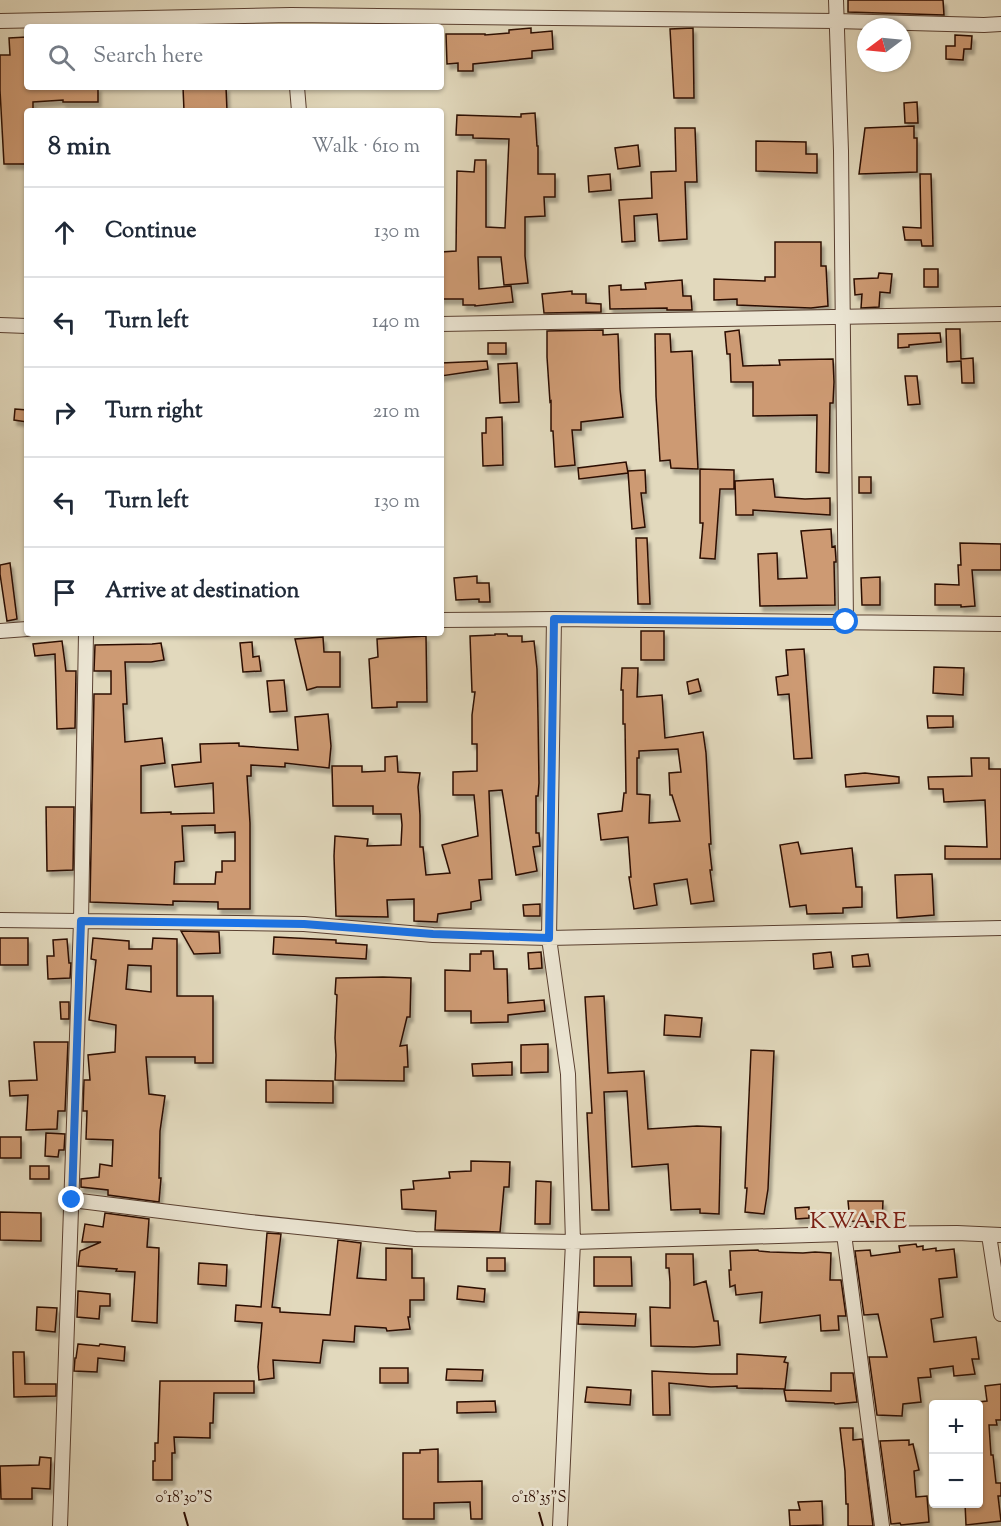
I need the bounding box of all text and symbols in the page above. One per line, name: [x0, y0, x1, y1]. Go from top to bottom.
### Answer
north arrow: [857, 18, 911, 72]
search box: [24, 24, 444, 90]
icon: search: [45, 41, 78, 74]
text: Search here: [93, 41, 203, 73]
text: 8 min: [48, 129, 111, 166]
text: Walk · 610 m: [312, 133, 420, 162]
icon: ahead: [48, 216, 81, 249]
text: Continue: [105, 216, 196, 248]
text: 130 m: [374, 218, 420, 247]
icon: left: [48, 306, 81, 339]
text: Turn left: [105, 306, 188, 338]
text: 140 m: [372, 308, 420, 337]
icon: right: [48, 396, 81, 429]
text: Turn right: [105, 396, 202, 428]
text: 210 m: [373, 398, 420, 427]
icon: left: [48, 486, 81, 519]
text: Turn left: [105, 486, 188, 518]
text: 130 m: [374, 488, 420, 517]
icon: arrive: [48, 576, 81, 609]
text: Arrive at destination: [105, 576, 300, 608]
route start: [832, 608, 858, 634]
route end: [58, 1186, 84, 1212]
district label: KWARE: [810, 1205, 908, 1239]
map controls: [929, 1400, 983, 1508]
button: +: [929, 1400, 983, 1454]
button: −: [929, 1454, 983, 1508]
text: 0°18'30"S: [156, 1488, 212, 1509]
text: 0°18'35"S: [512, 1488, 566, 1509]

